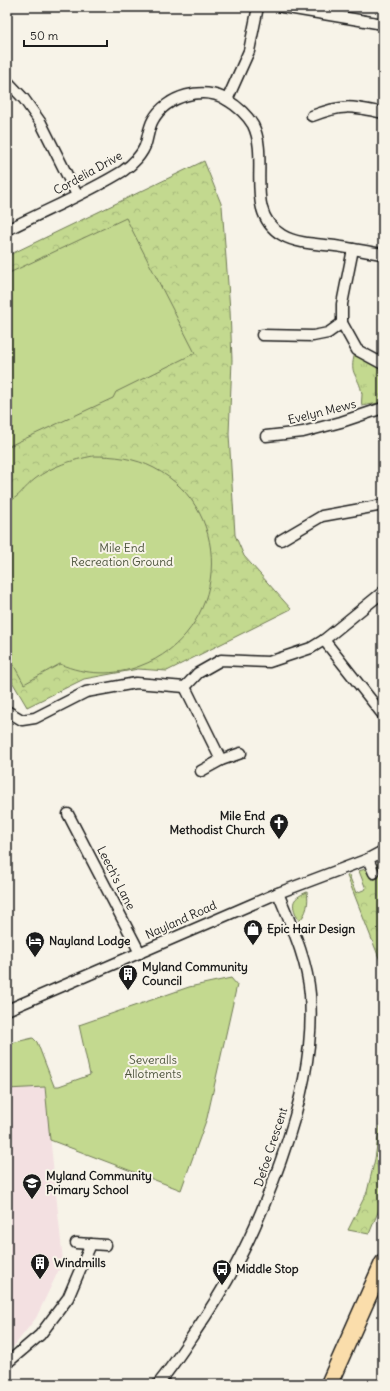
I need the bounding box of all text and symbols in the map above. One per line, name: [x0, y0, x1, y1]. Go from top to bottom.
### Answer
scale bar: [24, 22, 107, 48]
text: 50 m: [30, 28, 59, 43]
street label: Cordelia Drive: [51, 148, 125, 198]
street label: Evelyn Mews: [286, 396, 357, 427]
park label: Mile End Recreation Ground: [71, 540, 173, 569]
place label: Mile End Methodist Church: [169, 808, 265, 837]
church icon: Mile End Methodist Church: [268, 812, 290, 840]
street label: Leech's Lane: [94, 844, 139, 912]
street label: Nayland Road: [143, 897, 219, 942]
shop icon: Epic Hair Design: [242, 918, 264, 946]
place label: Epic Hair Design: [267, 921, 355, 937]
hotel icon: Nayland Lodge: [24, 930, 46, 958]
place label: Nayland Lodge: [49, 933, 131, 949]
place label: Myland Community Council: [142, 959, 248, 988]
building icon: Myland Community Council: [117, 963, 139, 991]
park label: Severalls Allotments: [124, 1052, 182, 1081]
street label: Defoe Crescent: [251, 1105, 290, 1188]
place label: Myland Community Primary School: [46, 1168, 152, 1198]
school or university icon: Myland Community Primary School: [21, 1172, 43, 1200]
building icon: Windmills: [29, 1252, 51, 1280]
place label: Windmills: [54, 1255, 106, 1270]
bus stop icon: Middle Stop: [211, 1258, 233, 1286]
place label: Middle Stop: [236, 1261, 299, 1277]

